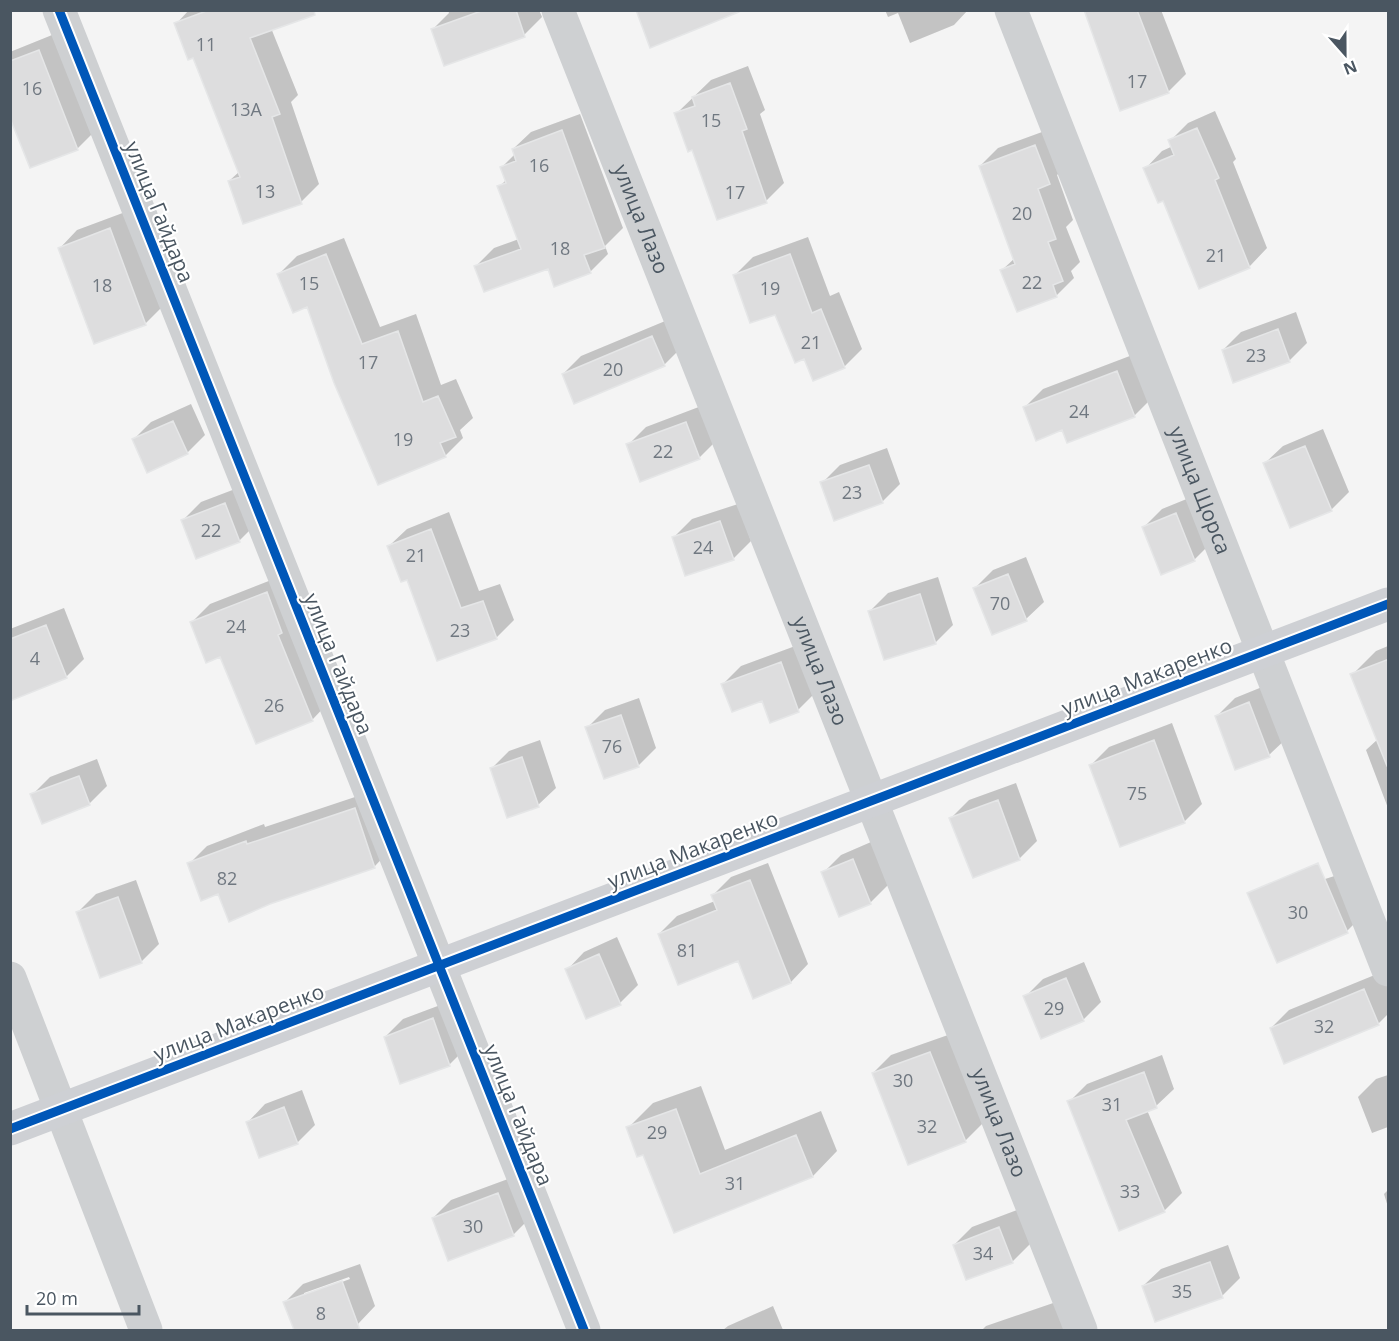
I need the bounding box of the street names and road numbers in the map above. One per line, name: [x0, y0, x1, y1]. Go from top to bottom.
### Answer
street label: улица Гайдара: [119, 137, 201, 287]
street label: улица Лазо: [608, 160, 676, 278]
street label: улица Щорса: [1163, 422, 1238, 558]
street label: улица Гайдара: [298, 589, 380, 739]
street label: улица Лазо: [787, 612, 855, 729]
street label: улица Макаренко: [1057, 631, 1236, 722]
street label: улица Макаренко: [603, 804, 782, 895]
street label: улица Макаренко: [149, 977, 328, 1068]
street label: улица Гайдара: [478, 1040, 560, 1190]
street label: улица Лазо: [966, 1064, 1034, 1181]

